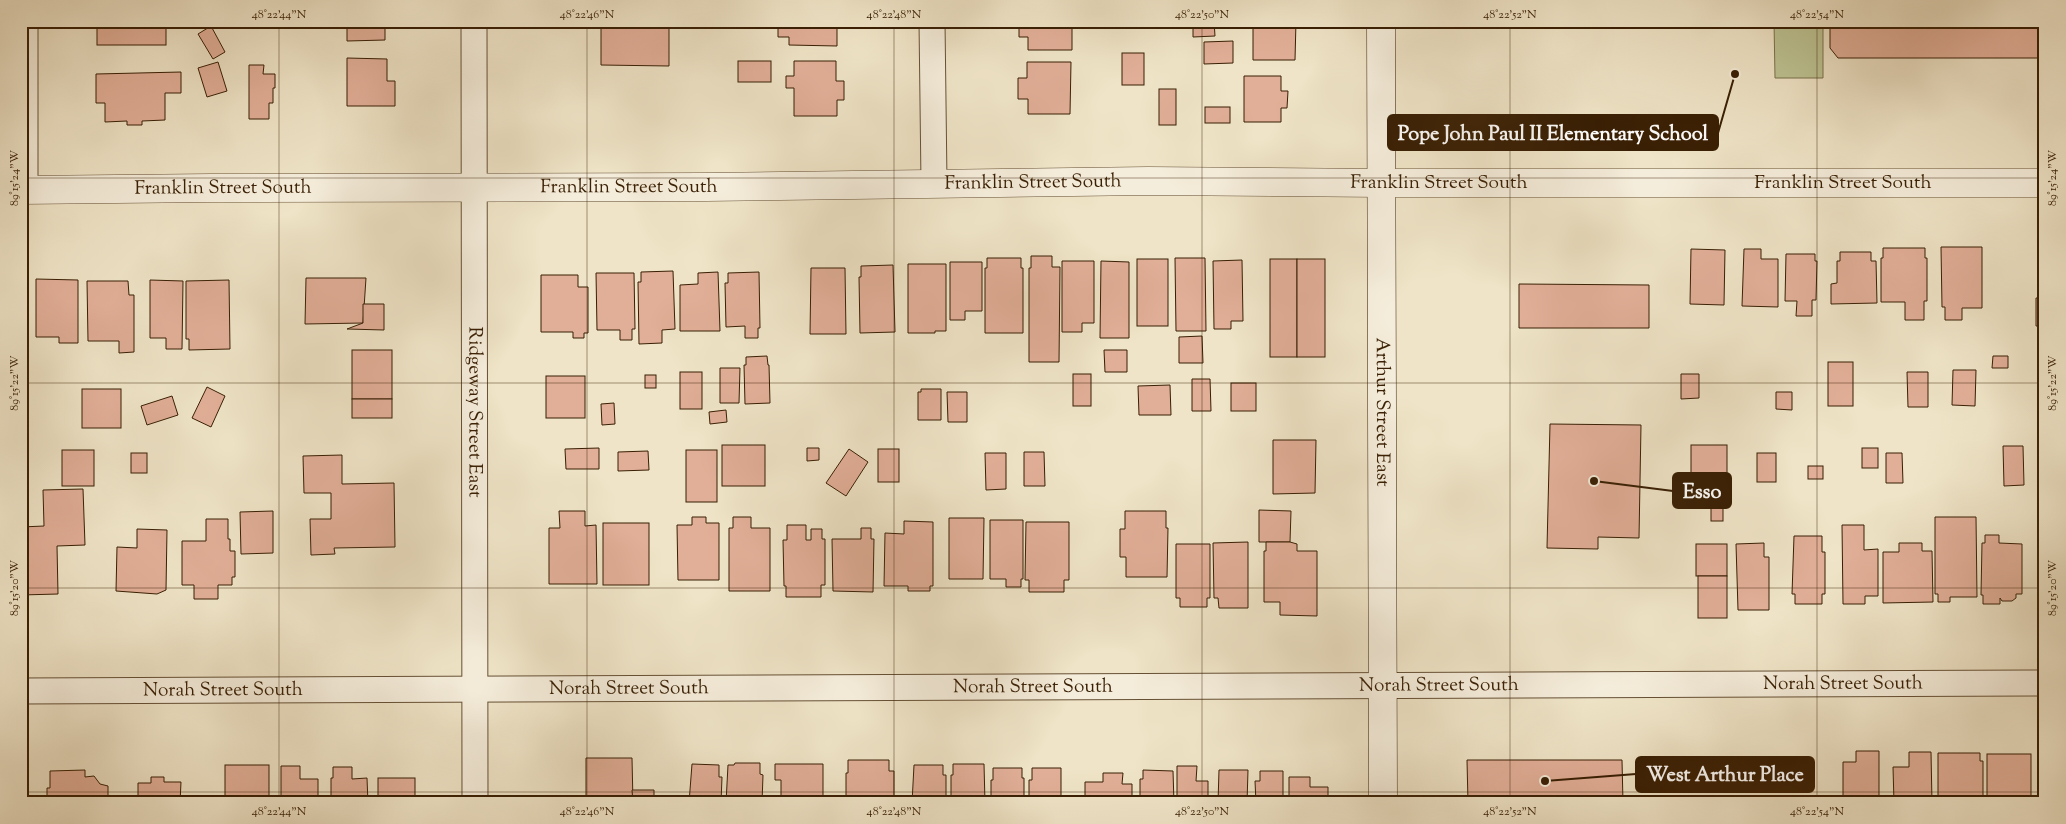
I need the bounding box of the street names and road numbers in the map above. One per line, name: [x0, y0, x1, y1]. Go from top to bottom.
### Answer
street label: Franklin Street South: [944, 168, 1122, 197]
street label: Franklin Street South: [1350, 169, 1528, 197]
street label: Franklin Street South: [1754, 170, 1932, 197]
street label: Franklin Street South: [540, 173, 718, 201]
street label: Franklin Street South: [134, 174, 312, 202]
street label: Ridgeway Street East: [461, 327, 488, 498]
street label: Arthur Street East: [1368, 337, 1396, 487]
street label: Norah Street South: [1763, 670, 1923, 698]
street label: Norah Street South: [1359, 672, 1519, 699]
street label: Norah Street South: [953, 673, 1113, 701]
street label: Norah Street South: [549, 675, 709, 702]
street label: Norah Street South: [143, 676, 303, 704]

